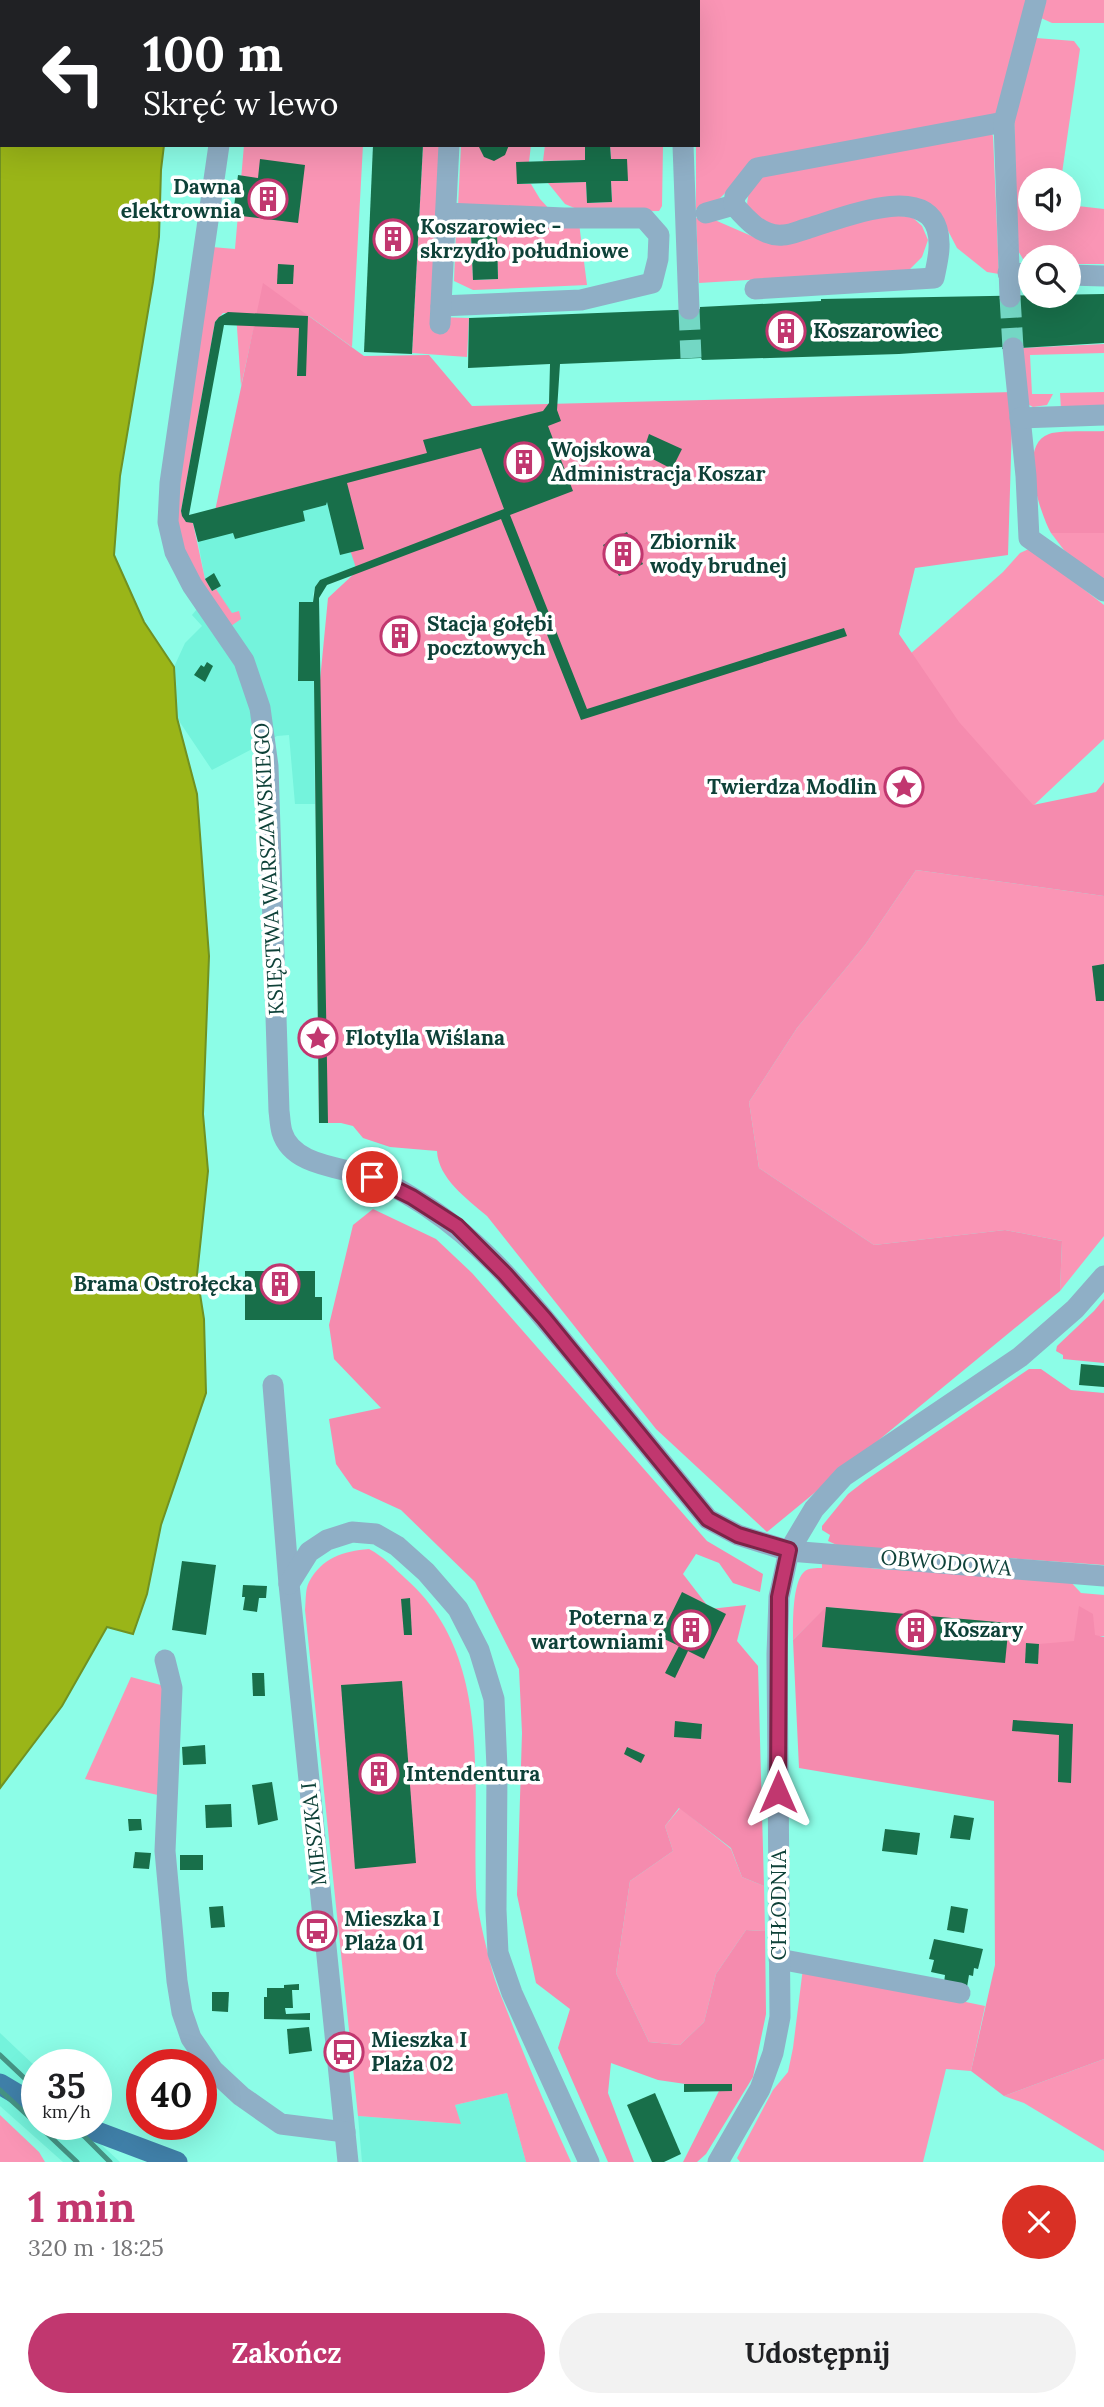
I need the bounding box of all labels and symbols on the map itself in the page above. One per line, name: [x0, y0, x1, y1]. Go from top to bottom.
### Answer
place label: Dawna elektrownia: [121, 173, 241, 224]
building icon: Dawna elektrownia: [247, 178, 289, 220]
place label: Koszarowiec - skrzydło południowe: [420, 213, 629, 264]
building icon: Koszarowiec - skrzydło południowe: [372, 218, 414, 260]
building icon: Koszarowiec: [765, 310, 807, 352]
place label: Koszarowiec: [813, 317, 939, 344]
place label: Wojskowa Administracja Koszar: [551, 436, 766, 487]
building icon: Wojskowa Administracja Koszar: [503, 441, 545, 483]
place label: Zbiornik wody brudnej: [650, 528, 787, 579]
building icon: Zbiornik wody brudnej: [602, 533, 644, 575]
place label: Stacja gołębi pocztowych: [427, 610, 554, 661]
building icon: Stacja gołębi pocztowych: [379, 615, 421, 657]
street label: KSIĘSTWA WARSZAWSKIEGO: [247, 722, 290, 1016]
place icon: Twierdza Modlin: [883, 766, 925, 808]
place label: Twierdza Modlin: [707, 773, 877, 800]
place icon: Flotylla Wiślana: [297, 1017, 339, 1059]
place label: Flotylla Wiślana: [345, 1024, 505, 1051]
pin: [342, 1147, 402, 1207]
building icon: Brama Ostrołęcka: [259, 1263, 301, 1305]
place label: Brama Ostrołęcka: [73, 1270, 253, 1297]
street label: OBWODOWA: [879, 1543, 1013, 1582]
place label: Poterna z wartowniami: [531, 1604, 664, 1655]
building icon: Poterna z wartowniami: [670, 1609, 712, 1651]
building icon: Koszary: [895, 1609, 937, 1651]
place label: Koszary: [943, 1616, 1024, 1643]
building icon: Intendentura: [358, 1753, 400, 1795]
position arrow: [741, 1755, 815, 1829]
place label: Intendentura: [406, 1760, 540, 1787]
street label: MIESZKA I: [295, 1781, 332, 1887]
street label: CHŁODNIA: [765, 1849, 792, 1960]
place label: Mieszka I Plaża 01: [344, 1905, 440, 1956]
bus stop icon: Mieszka I Plaża 01: [296, 1910, 338, 1952]
place label: Mieszka I Plaża 02: [371, 2026, 467, 2077]
bus stop icon: Mieszka I Plaża 02: [323, 2031, 365, 2073]
speed limit sign: 40: [126, 2049, 217, 2140]

